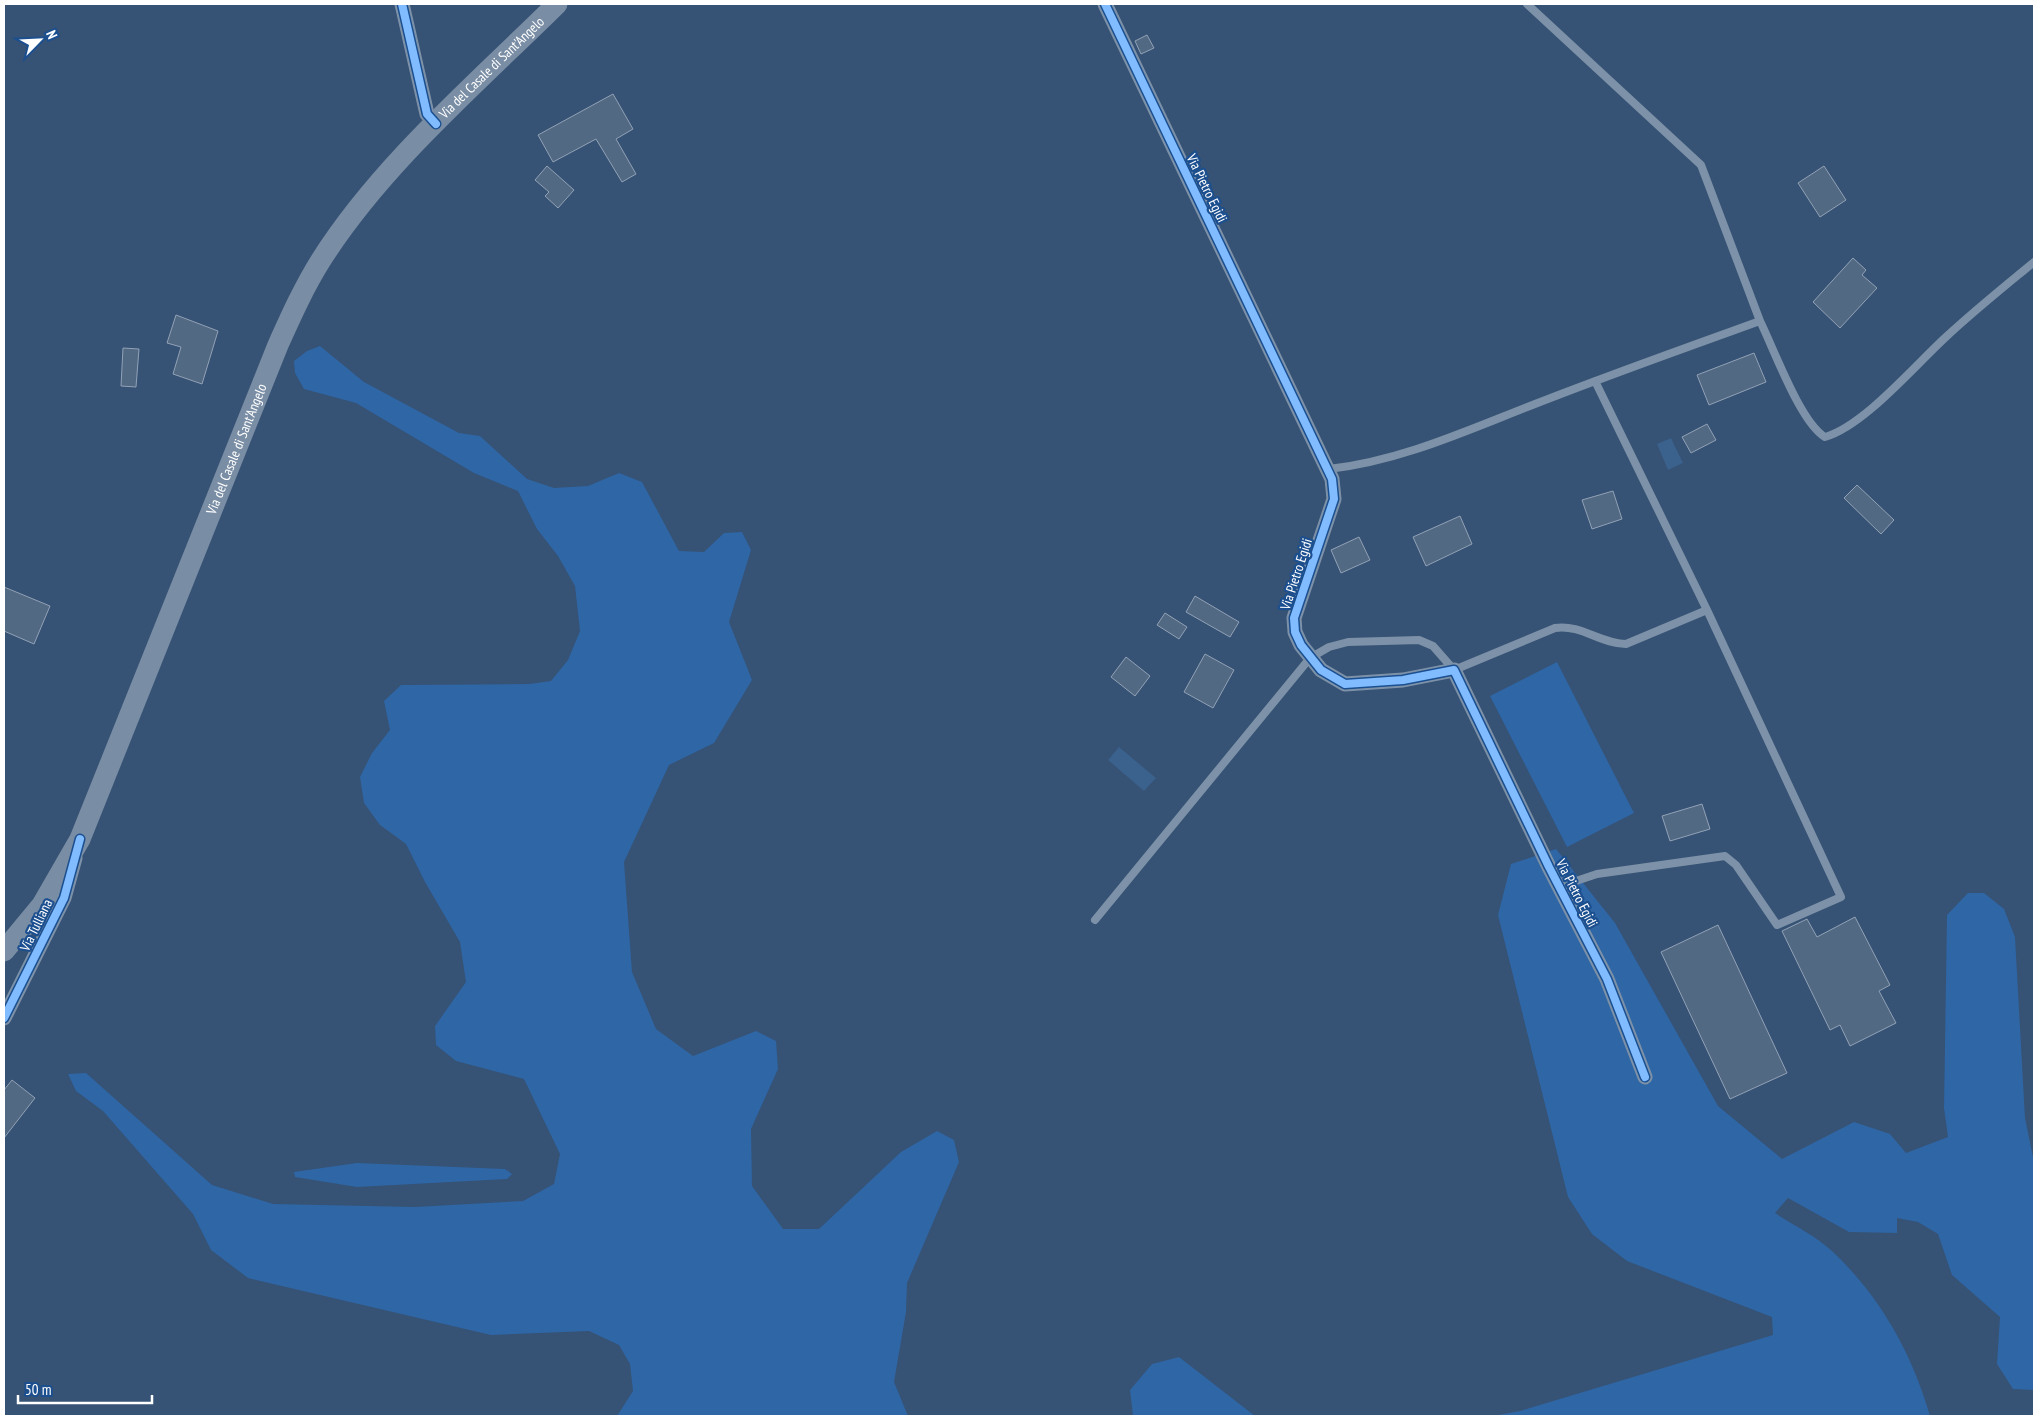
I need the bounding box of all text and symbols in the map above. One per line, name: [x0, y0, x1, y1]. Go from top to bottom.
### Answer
street label: Via del Casale di Sant'Angelo: [434, 13, 548, 123]
north arrow: [15, 15, 65, 65]
text: N: [42, 28, 62, 42]
street label: Via Pietro Egidi: [1182, 150, 1231, 225]
street label: Via del Casale di Sant'Angelo: [202, 381, 271, 518]
street label: Via Pietro Egidi: [1276, 536, 1316, 613]
street label: Via Pietro Egidi: [1552, 855, 1602, 930]
street label: Via Tulliana: [15, 896, 56, 955]
scale bar: [18, 1372, 151, 1404]
text: 50 m: [25, 1380, 51, 1399]

